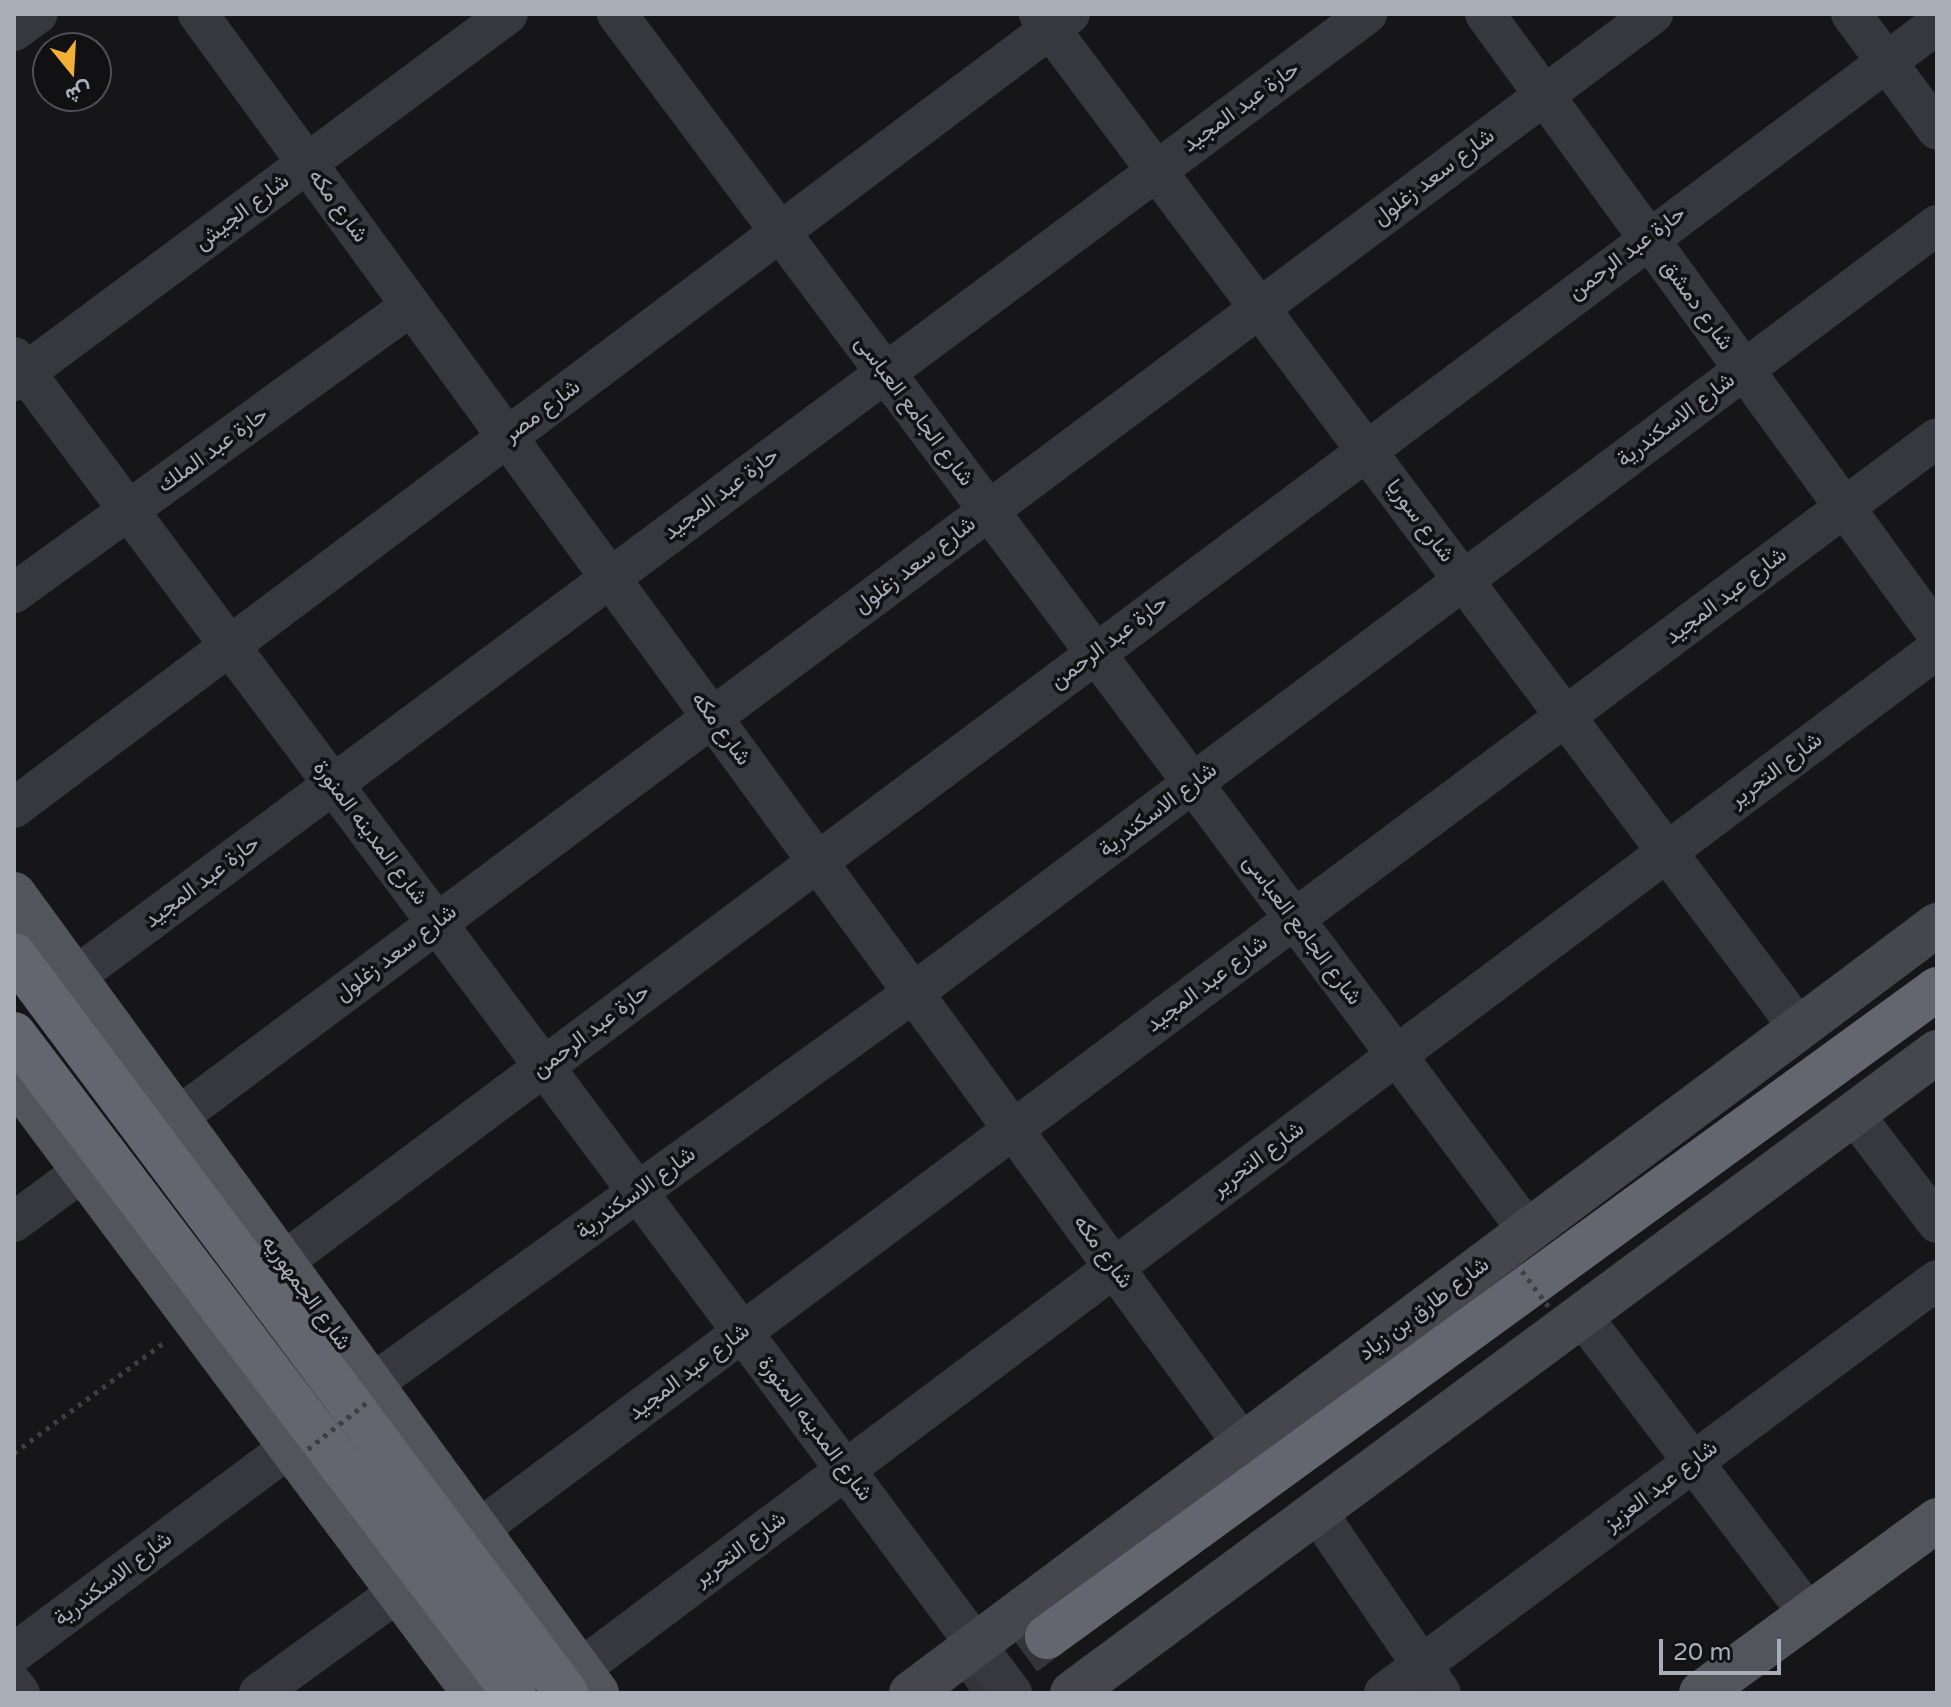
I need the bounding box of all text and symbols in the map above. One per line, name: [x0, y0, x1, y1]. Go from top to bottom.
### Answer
north arrow: [32, 32, 112, 112]
street label: حارة عبد المجيد: [1178, 56, 1304, 158]
text: ش: [62, 76, 95, 109]
street label: شارع سعد زغلول: [1368, 123, 1500, 231]
street label: شارع مكه: [303, 164, 373, 248]
street label: شارع الجيش: [189, 168, 295, 256]
street label: حارة عبد الرحمن: [1563, 200, 1691, 306]
street label: شارع دمشق: [1655, 254, 1739, 356]
street label: شارع الجامع العباسى: [849, 330, 979, 492]
street label: شارع الاسكندرية: [1612, 367, 1740, 473]
street label: شارع مصر: [498, 374, 586, 448]
street label: حارة عبد الملك: [153, 401, 273, 499]
street label: حارة عبد المجيد: [658, 442, 784, 546]
street label: شارع سوريا: [1380, 474, 1460, 568]
street label: شارع سعد زغلول: [849, 511, 981, 619]
street label: شارع عبد المجيد: [1660, 542, 1792, 650]
street label: حارة عبد الرحمن: [1045, 589, 1173, 695]
street label: شارع مكه: [686, 687, 756, 771]
street label: شارع التحرير: [1725, 727, 1827, 813]
street label: شارع المدينه المنورة: [307, 755, 433, 911]
street label: شارع الاسكندرية: [1094, 757, 1222, 863]
street label: حارة عبد المجيد: [139, 830, 265, 934]
street label: شارع الجامع العباسى: [1237, 849, 1367, 1011]
street label: شارع سعد زغلول: [330, 899, 462, 1007]
street label: شارع عبد المجيد: [1141, 930, 1273, 1038]
street label: حارة عبد الرحمن: [527, 978, 655, 1084]
street label: شارع التحرير: [1207, 1116, 1309, 1202]
street label: شارع الاسكندرية: [571, 1141, 701, 1245]
street label: شارع مكه: [1068, 1210, 1138, 1294]
street label: شارع الجمهوريه: [255, 1230, 357, 1356]
street label: شارع طارق بن زياد: [1354, 1251, 1494, 1367]
street label: شارع عبد المجيد: [623, 1318, 755, 1426]
street label: شارع المدينه المنورة: [752, 1351, 878, 1507]
street label: شارع عبد العزيز: [1599, 1435, 1723, 1537]
street label: شارع التحرير: [689, 1506, 791, 1592]
street label: شارع الاسكندرية: [49, 1526, 177, 1632]
scale bar: [1663, 1623, 1785, 1673]
text: 20 m: [1673, 1638, 1731, 1667]

